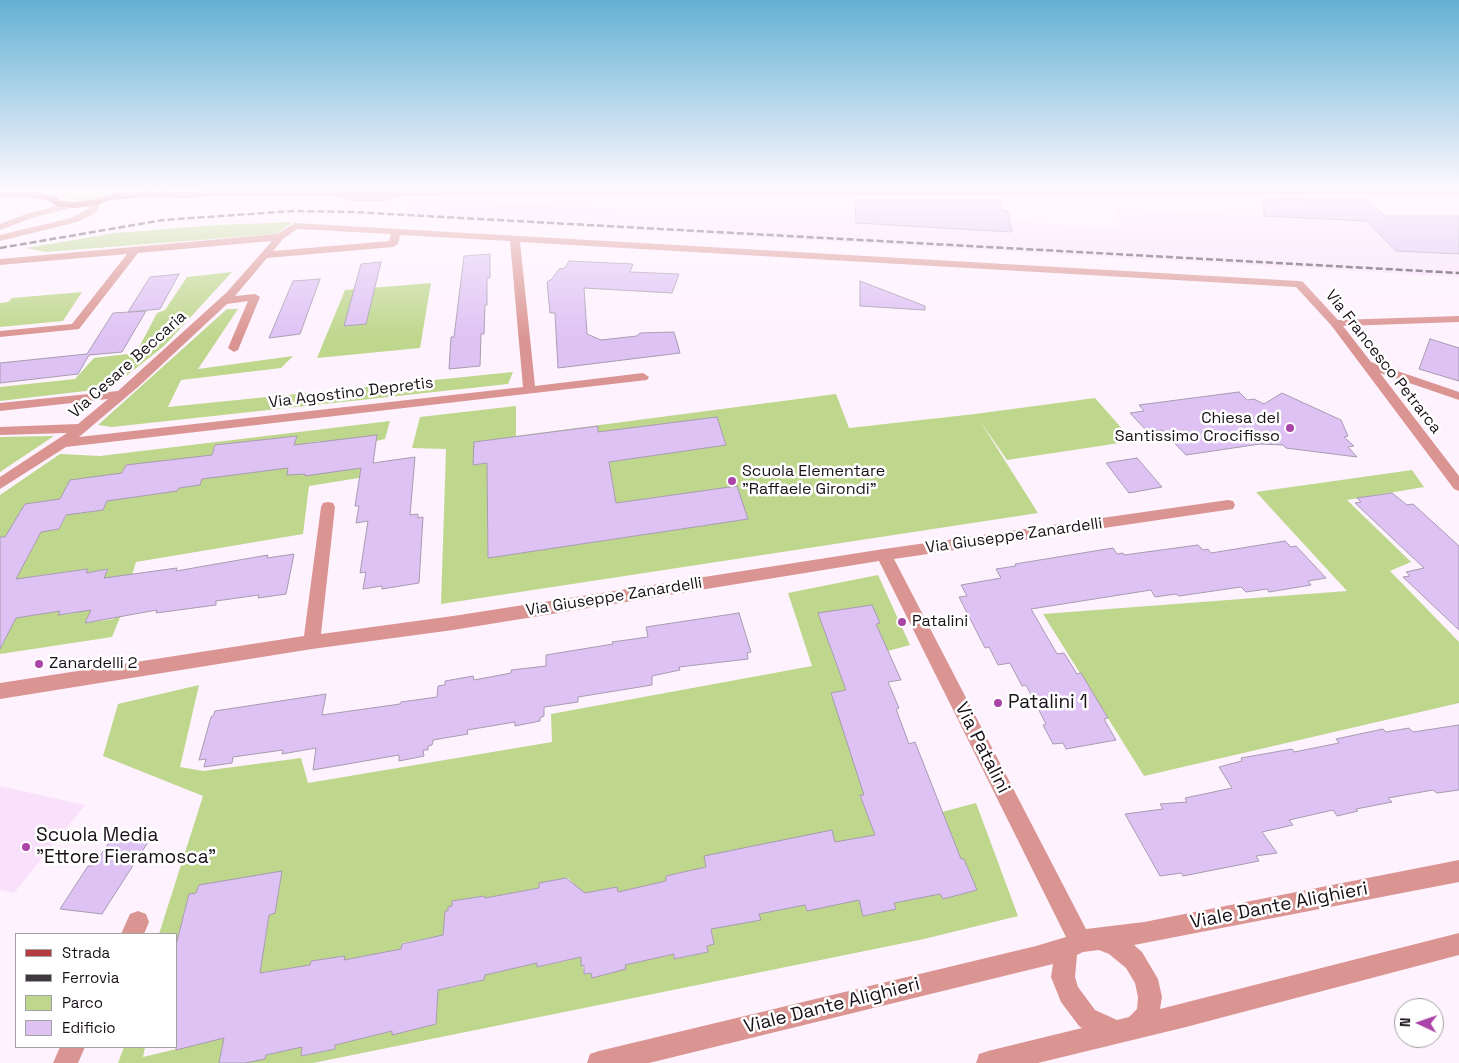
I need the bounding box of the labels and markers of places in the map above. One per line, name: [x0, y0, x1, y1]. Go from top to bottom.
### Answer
place label: Chiesa del Santissimo Crocifisso: [1115, 409, 1280, 447]
marker: Chiesa del Santissimo Crocifisso: [1284, 422, 1296, 434]
place label: Scuola Elementare "Raffaele Girondi": [742, 462, 885, 500]
marker: Scuola Elementare "Raffaele Girondi": [726, 475, 738, 487]
place label: Patalini: [912, 612, 968, 632]
marker: Patalini: [896, 616, 908, 628]
place label: Zanardelli 2: [49, 654, 137, 674]
marker: Zanardelli 2: [33, 658, 45, 670]
place label: Patalini 1: [1008, 692, 1088, 714]
marker: Patalini 1: [992, 697, 1004, 709]
place label: Scuola Media "Ettore Fieramosca": [36, 825, 216, 869]
marker: Scuola Media "Ettore Fieramosca": [20, 841, 32, 853]

